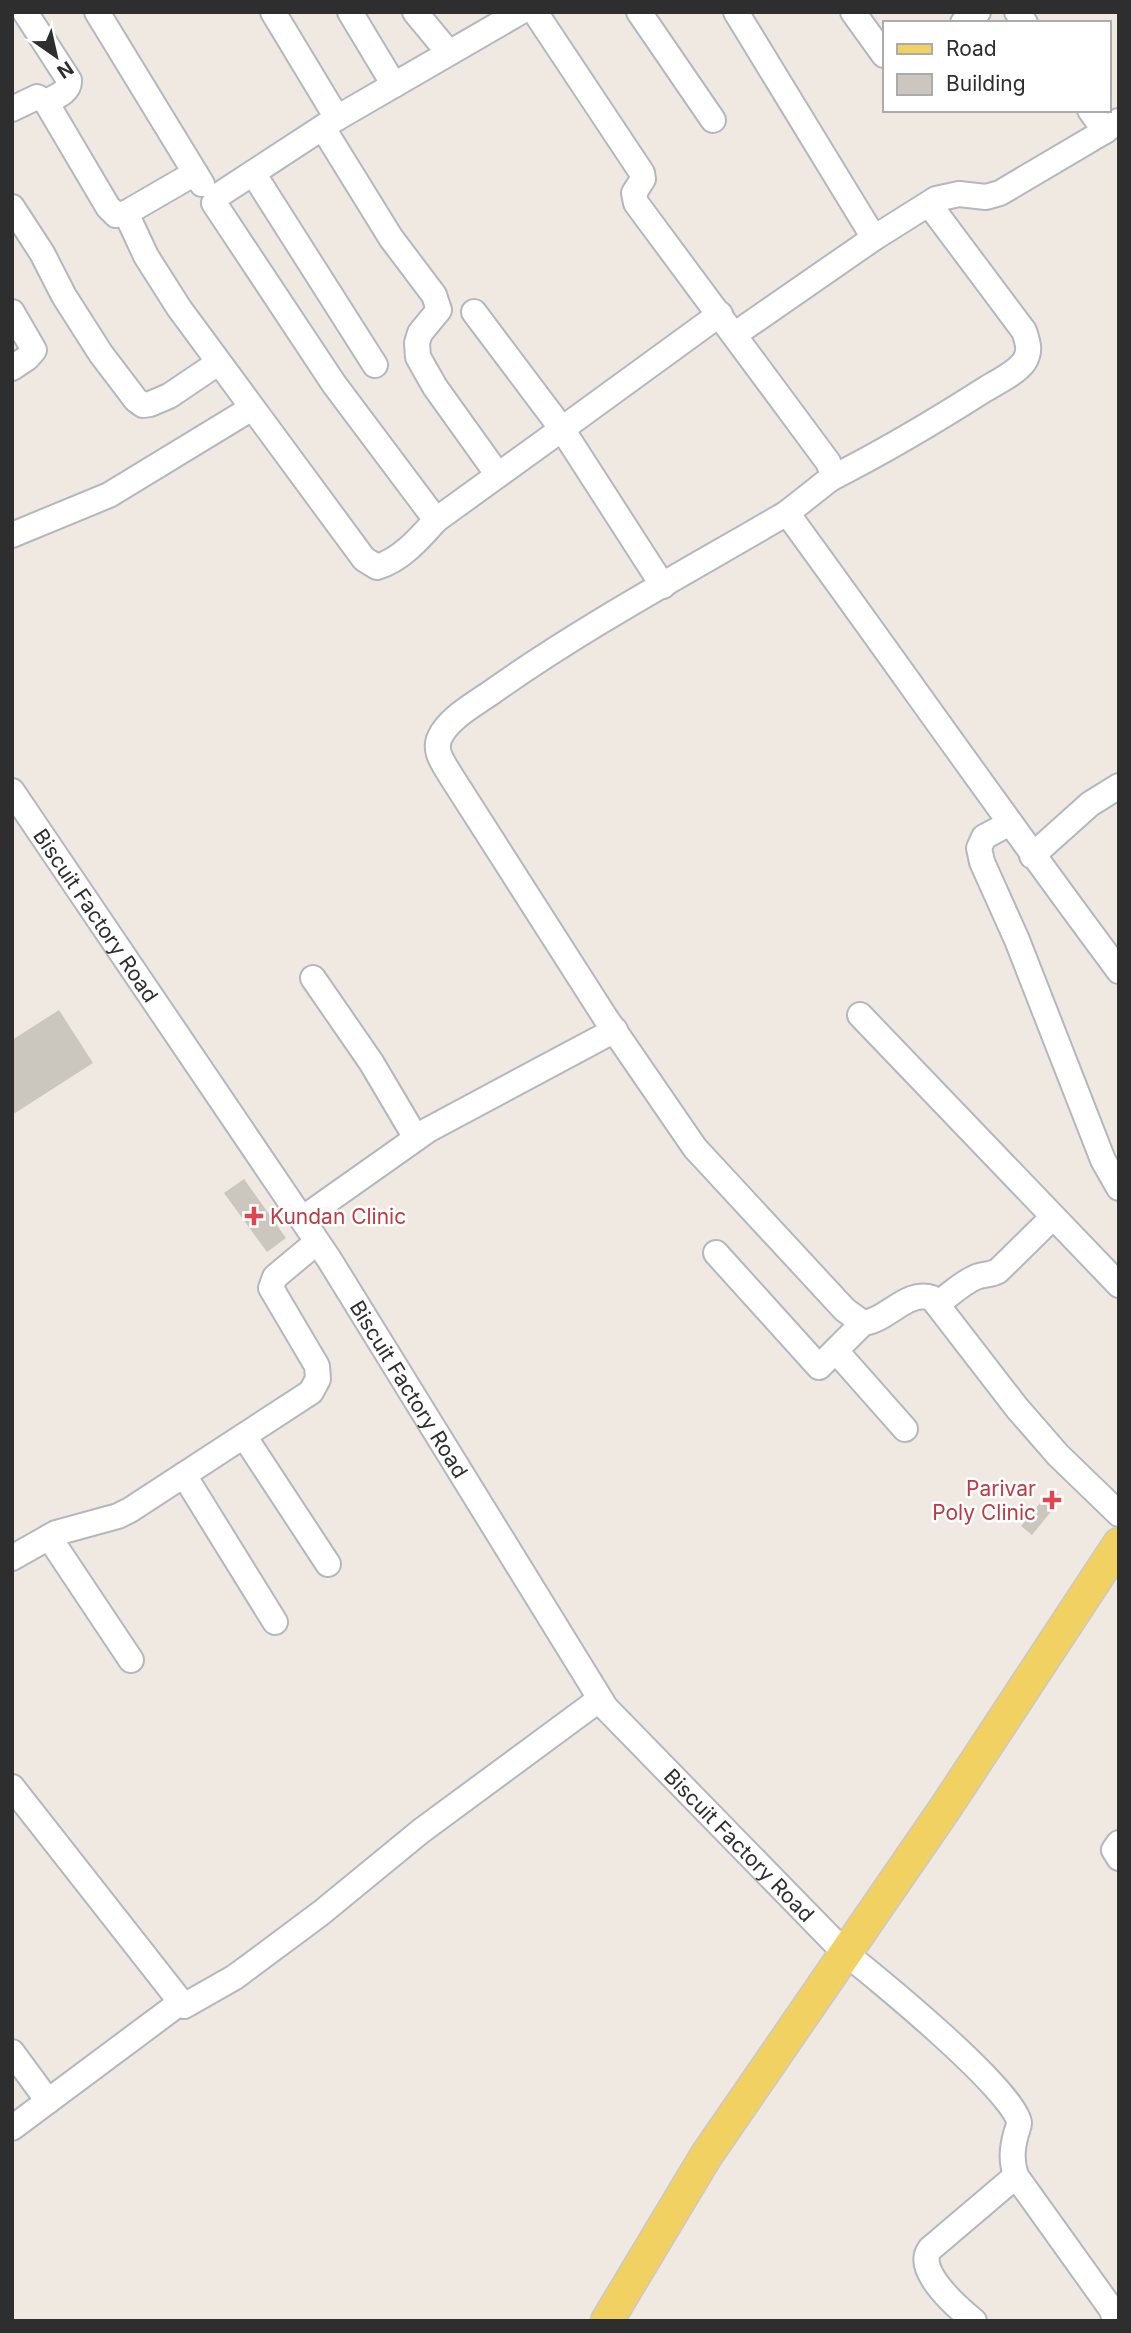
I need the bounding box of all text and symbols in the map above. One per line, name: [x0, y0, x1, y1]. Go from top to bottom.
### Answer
north arrow: [21, 21, 91, 91]
legend: [883, 21, 1110, 112]
text: Road: [946, 36, 997, 61]
text: N: [53, 56, 78, 83]
text: Building: [946, 71, 1026, 96]
street label: Biscuit Factory Road: [29, 824, 164, 1007]
place label: Kundan Clinic: [270, 1204, 406, 1229]
marker: Kundan Clinic: [244, 1206, 264, 1226]
street label: Biscuit Factory Road: [345, 1296, 473, 1482]
place label: Parivar Poly Clinic: [932, 1476, 1036, 1525]
marker: Parivar Poly Clinic: [1042, 1490, 1062, 1510]
street label: Biscuit Factory Road: [659, 1763, 820, 1927]

